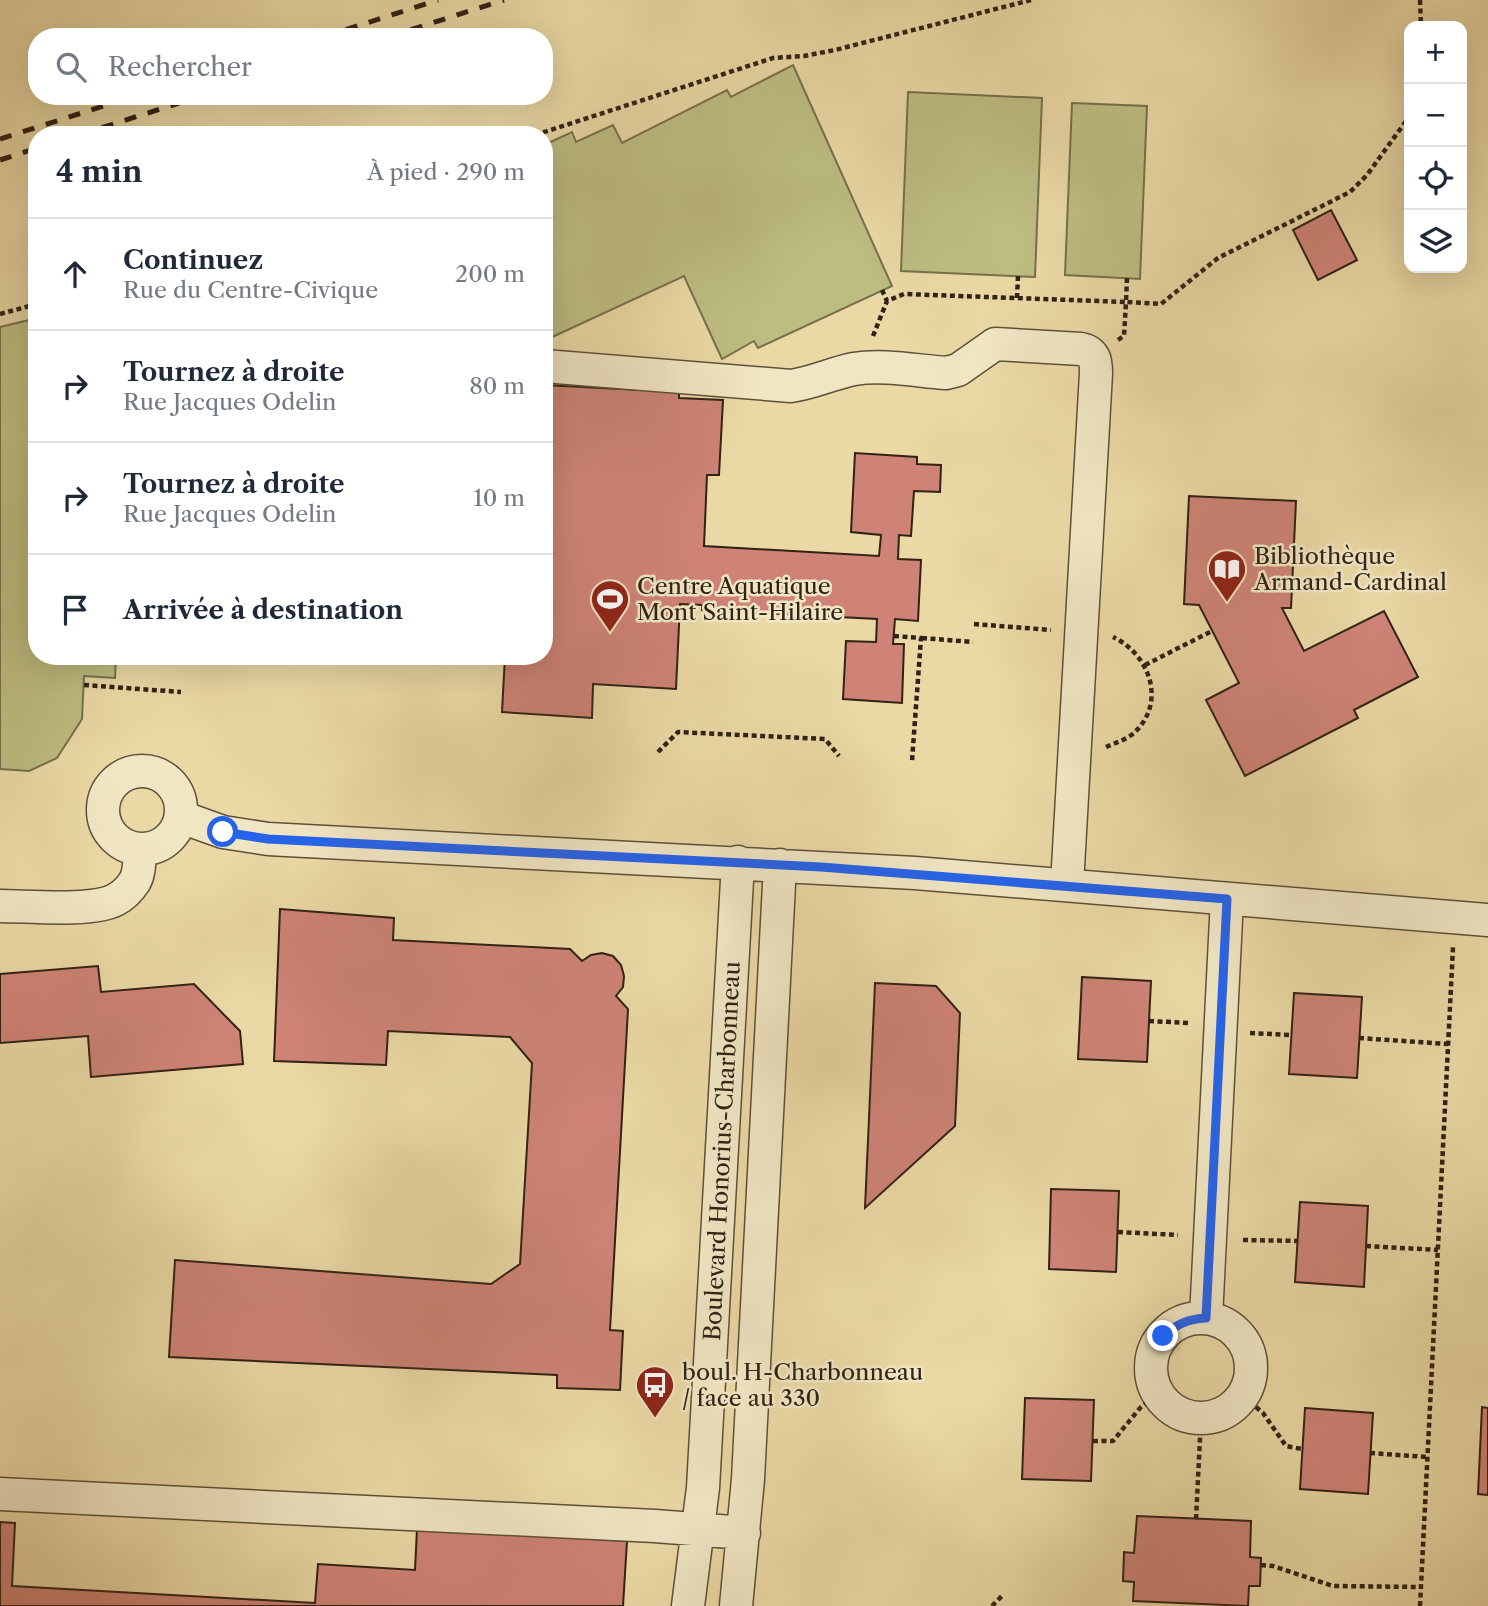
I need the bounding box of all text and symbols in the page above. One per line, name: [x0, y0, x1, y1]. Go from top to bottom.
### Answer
map controls: [1404, 21, 1467, 273]
button: +: [1404, 21, 1467, 84]
search box: [28, 28, 553, 105]
icon: search: [52, 48, 90, 86]
text: Rechercher: [108, 51, 252, 83]
button: −: [1404, 84, 1467, 147]
button: locate: [1404, 147, 1467, 210]
text: 4 min: [56, 153, 142, 190]
text: À pied · 290 m: [367, 158, 525, 186]
button: layers: [1404, 210, 1467, 273]
text: Continuez: [123, 244, 263, 276]
icon: ahead: [56, 255, 94, 293]
text: 200 m: [455, 260, 525, 288]
text: Rue du Centre-Civique: [123, 276, 378, 304]
text: Tournez à droite: [123, 356, 345, 388]
icon: right: [56, 367, 94, 405]
text: 80 m: [469, 372, 525, 400]
text: Rue Jacques Odelin: [123, 388, 336, 416]
text: Tournez à droite: [123, 468, 345, 500]
icon: right: [56, 479, 94, 517]
text: 10 m: [473, 484, 525, 512]
text: Rue Jacques Odelin: [123, 500, 336, 528]
place label: Bibliothèque Armand-Cardinal: [1253, 542, 1447, 596]
library icon: Bibliothèque Armand-Cardinal: [1206, 548, 1248, 603]
place label: Centre Aquatique Mont Saint-Hilaire: [637, 572, 843, 626]
sports icon: Centre Aquatique Mont Saint-Hilaire: [589, 578, 631, 633]
icon: arrive: [56, 591, 94, 629]
text: Arrivée à destination: [123, 594, 403, 626]
route start: [207, 816, 238, 847]
street label: Boulevard Honorius-Charbonneau: [698, 960, 746, 1342]
route end: [1147, 1320, 1178, 1351]
place label: boul. H-Charbonneau / face au 330: [682, 1358, 923, 1412]
bus stop icon: boul. H-Charbonneau / face au 330: [634, 1364, 676, 1419]

